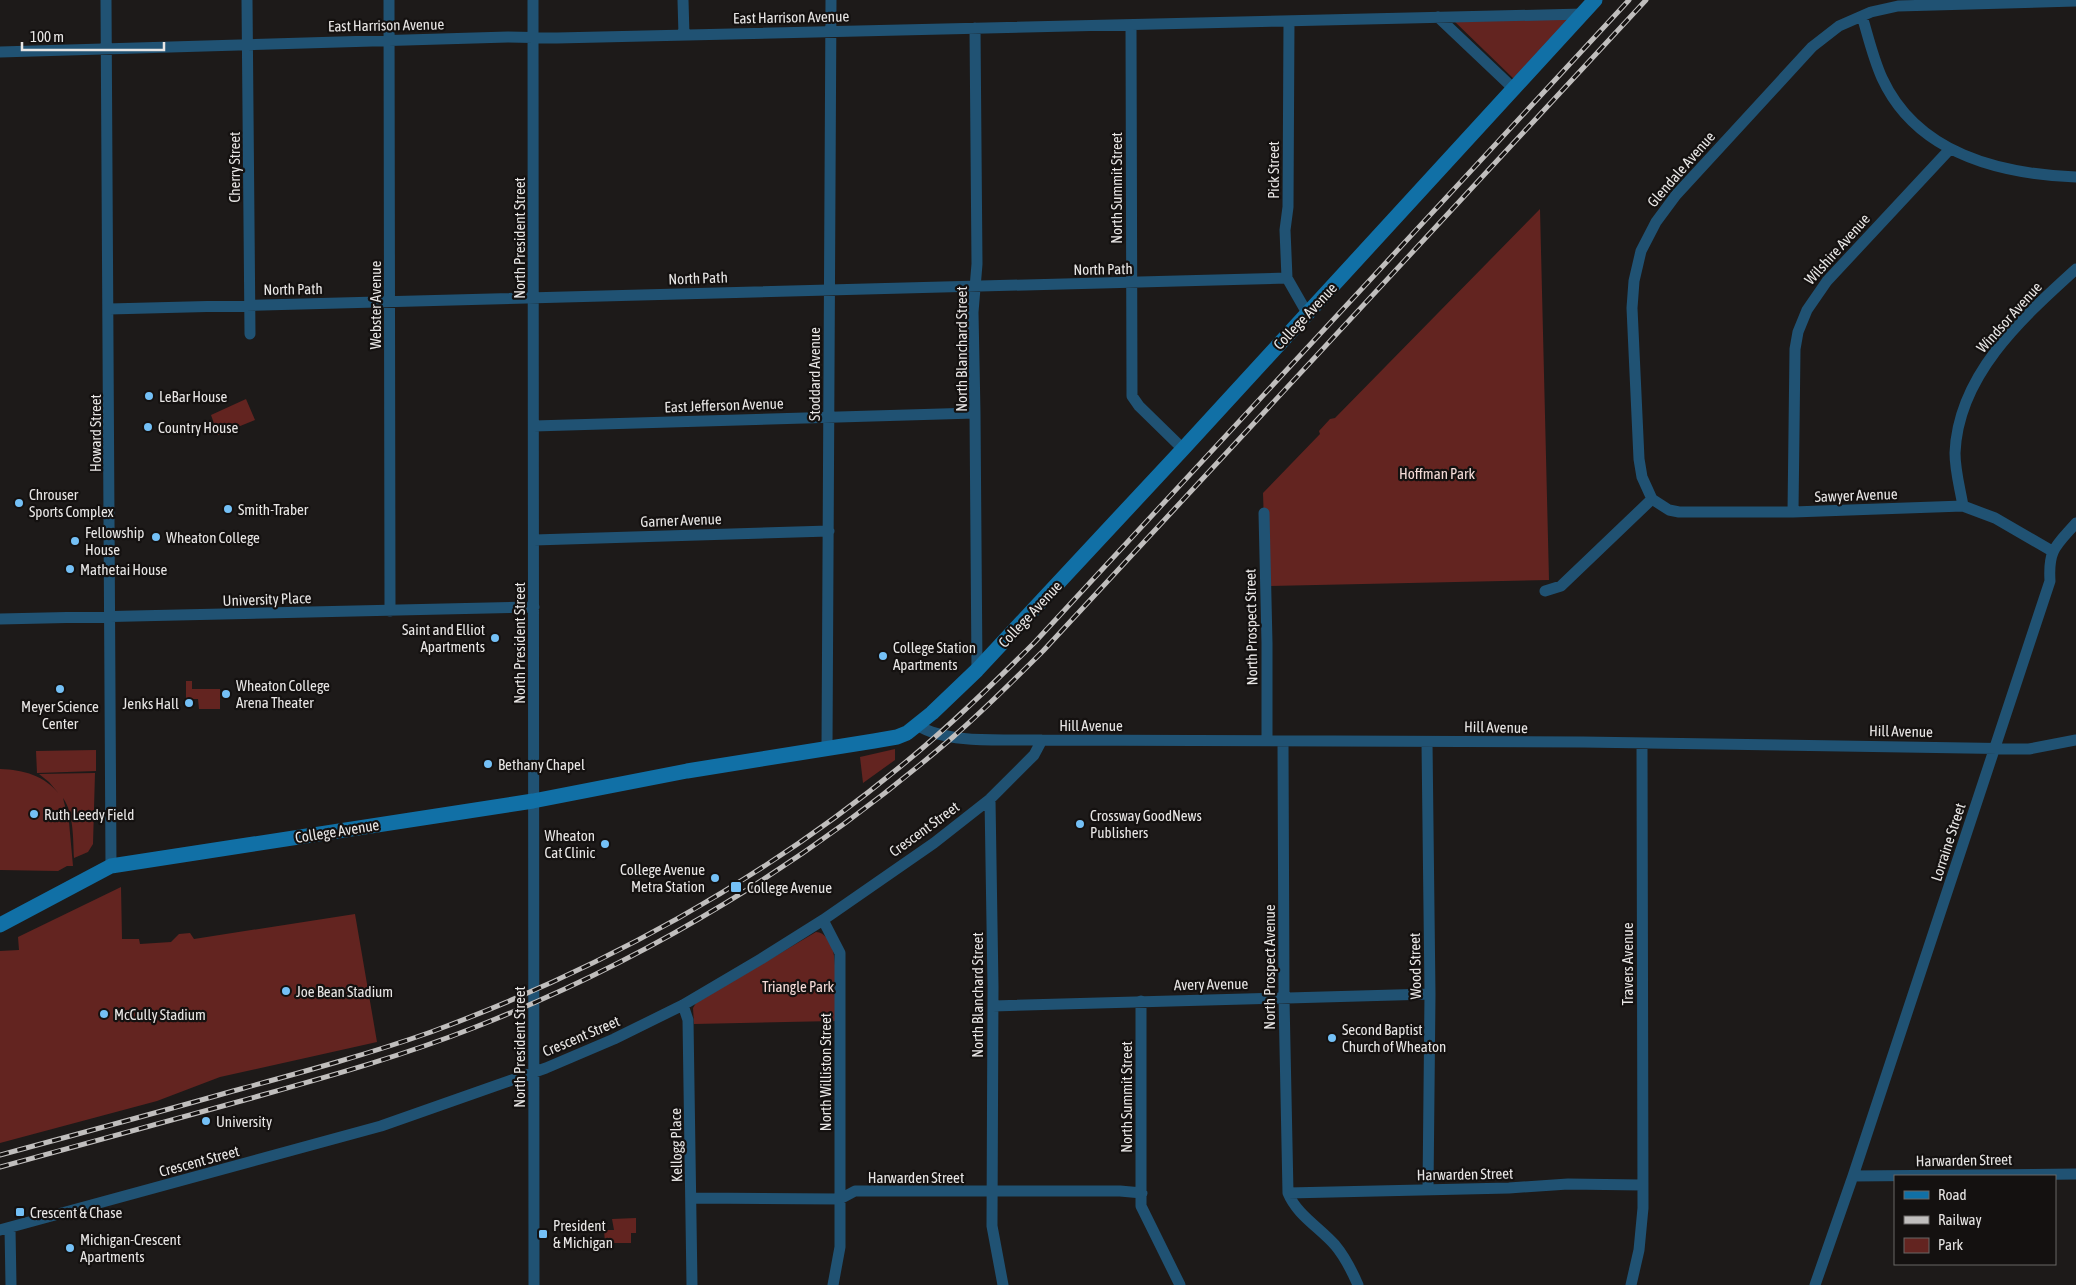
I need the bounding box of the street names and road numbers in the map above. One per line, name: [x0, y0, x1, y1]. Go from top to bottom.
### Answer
street label: East Harrison Avenue: [733, 7, 849, 27]
street label: East Harrison Avenue: [328, 15, 444, 35]
street label: Glendale Avenue: [1644, 128, 1718, 210]
street label: Cherry Street: [226, 132, 243, 202]
street label: North Summit Street: [1108, 132, 1125, 244]
street label: Pick Street: [1265, 141, 1282, 199]
street label: North President Street: [511, 177, 528, 299]
street label: Wilshire Avenue: [1801, 210, 1873, 288]
street label: North Path: [1073, 260, 1133, 278]
street label: Webster Avenue: [367, 261, 384, 349]
street label: North Path: [668, 268, 728, 288]
street label: Windsor Avenue: [1973, 278, 2045, 356]
street label: College Avenue: [1270, 279, 1340, 353]
street label: North Path: [263, 280, 323, 298]
street label: North Blanchard Street: [953, 286, 970, 412]
street label: Stoddard Avenue: [806, 327, 823, 421]
street label: Howard Street: [87, 394, 104, 472]
street label: East Jefferson Avenue: [664, 394, 784, 416]
street label: Sawyer Avenue: [1814, 485, 1898, 505]
street label: Garner Avenue: [640, 510, 722, 530]
street label: North Prospect Street: [1241, 569, 1261, 685]
street label: College Avenue: [995, 577, 1065, 651]
street label: North President Street: [511, 582, 528, 704]
street label: University Place: [222, 589, 312, 609]
street label: Hill Avenue: [1059, 717, 1123, 734]
street label: Hill Avenue: [1464, 718, 1528, 736]
street label: Hill Avenue: [1869, 722, 1933, 740]
street label: Crescent Street: [886, 798, 962, 860]
street label: Lorraine Street: [1927, 801, 1969, 883]
street label: College Avenue: [294, 816, 380, 846]
street label: North Prospect Avenue: [1261, 904, 1278, 1030]
street label: Travers Avenue: [1619, 922, 1636, 1005]
street label: North Blanchard Street: [969, 932, 986, 1058]
street label: Wood Street: [1406, 933, 1424, 999]
street label: Avery Avenue: [1174, 975, 1249, 993]
street label: North President Street: [511, 986, 528, 1108]
street label: Crescent Street: [540, 1012, 622, 1060]
street label: North Williston Street: [817, 1013, 834, 1131]
street label: North Summit Street: [1118, 1041, 1135, 1153]
street label: Kellogg Place: [667, 1108, 685, 1182]
street label: Crescent Street: [157, 1142, 241, 1180]
street label: Harwarden Street: [1916, 1151, 2012, 1169]
street label: Harwarden Street: [1417, 1165, 1513, 1183]
street label: Harwarden Street: [868, 1169, 964, 1186]

